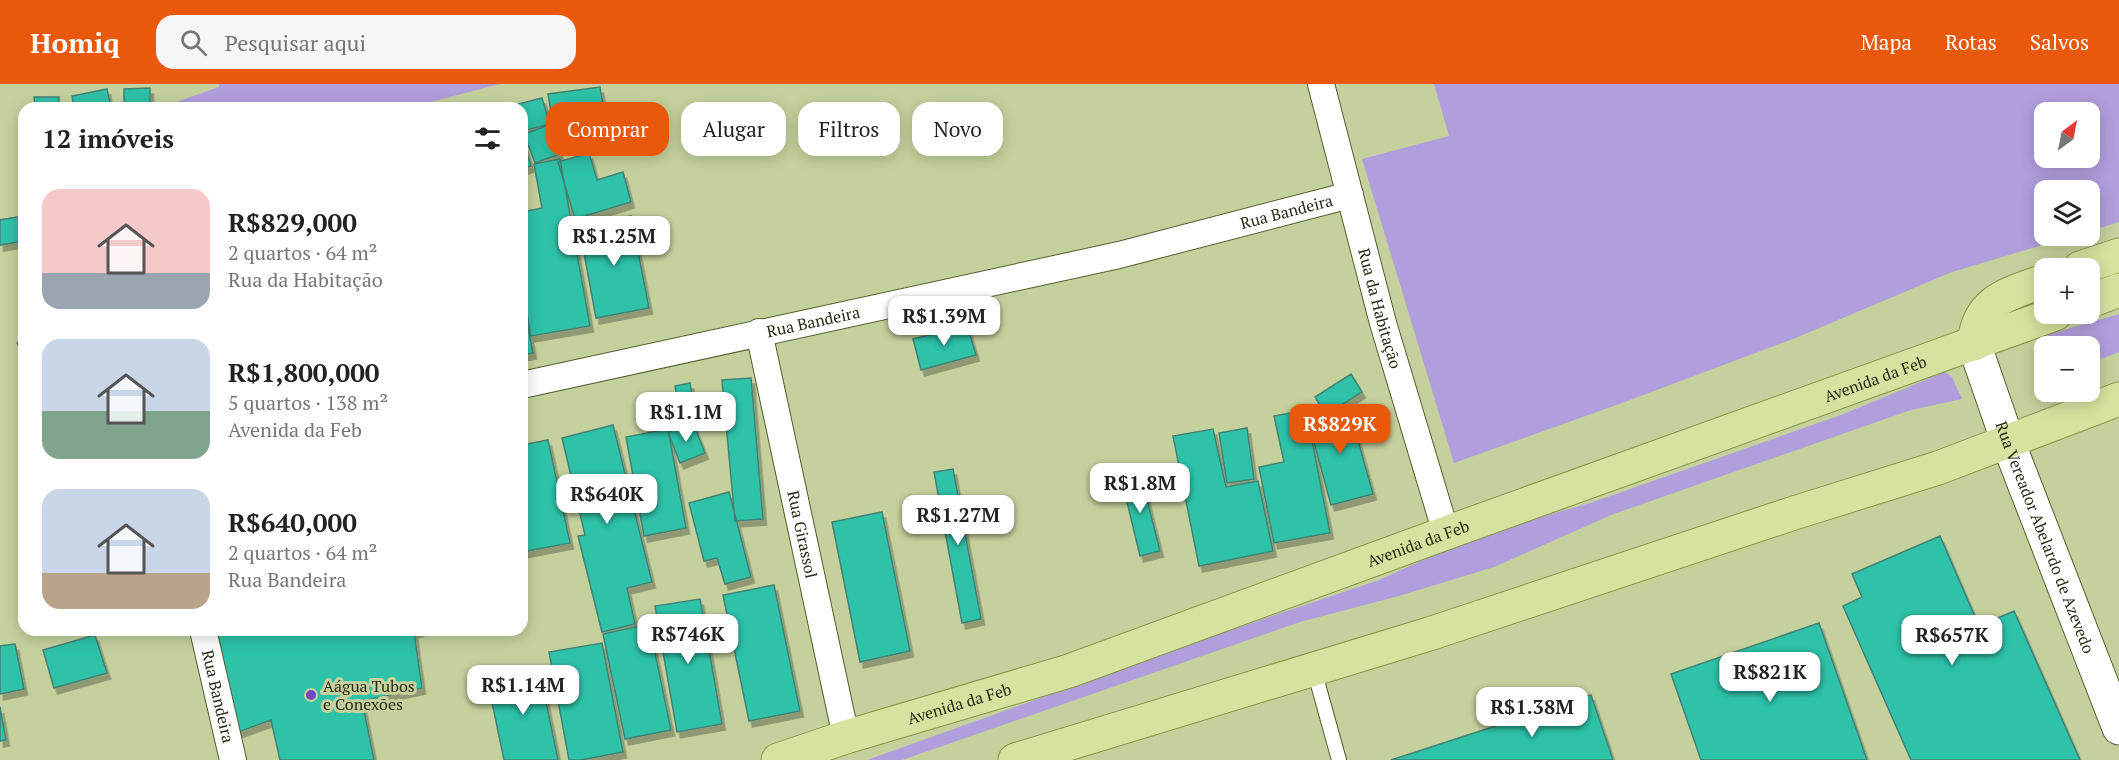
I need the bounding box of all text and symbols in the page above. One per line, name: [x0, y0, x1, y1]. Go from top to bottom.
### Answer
search box: [156, 15, 576, 69]
text: Homiq: [30, 24, 120, 61]
icon: search: [177, 26, 210, 59]
text: Pesquisar aqui: [225, 28, 366, 57]
text: Mapa: [1861, 28, 1912, 56]
text: Rotas: [1945, 28, 1997, 56]
text: Salvos: [2030, 28, 2089, 56]
chip: Comprar: [546, 102, 669, 156]
chip: Alugar: [681, 102, 786, 156]
chip: Filtros: [798, 102, 900, 156]
chip: Novo: [912, 102, 1003, 156]
north arrow: [2034, 102, 2100, 168]
map controls: [2034, 102, 2100, 402]
text: 12 imóveis: [42, 121, 174, 155]
icon: filters: [471, 122, 504, 155]
button: layers: [2034, 180, 2100, 246]
street label: Rua Bandeira: [1238, 189, 1335, 234]
text: R$829,000: [228, 205, 357, 239]
icon: home: [90, 213, 162, 285]
pin: R$1.25M: [559, 216, 669, 267]
text: R$1.25M: [572, 222, 656, 249]
text: 2 quartos · 64 m²: [228, 239, 377, 266]
street label: Rua da Habitação: [1353, 246, 1407, 371]
button: +: [2034, 258, 2100, 324]
text: Rua da Habitação: [228, 266, 383, 293]
pin: R$1.39M: [889, 296, 999, 347]
street label: Rua Bandeira: [764, 301, 862, 342]
text: R$1.39M: [902, 302, 986, 329]
button: −: [2034, 336, 2100, 402]
street label: Avenida da Feb: [1821, 350, 1930, 407]
text: R$1,800,000: [228, 355, 380, 389]
icon: home: [90, 363, 162, 435]
text: 5 quartos · 138 m²: [228, 389, 388, 416]
pin: R$1.1M: [637, 392, 735, 443]
text: R$1.1M: [650, 398, 722, 425]
pin: R$829K: [1291, 404, 1389, 455]
text: R$829K: [1303, 410, 1377, 437]
text: Avenida da Feb: [228, 416, 362, 443]
street label: Rua Vereador Abelardo de Azevedo: [1991, 418, 2100, 657]
pin: R$1.8M: [1091, 463, 1189, 514]
text: R$1.8M: [1104, 469, 1176, 496]
pin: R$640K: [558, 474, 656, 525]
text: R$640K: [570, 480, 644, 507]
street label: Rua Girassol: [782, 489, 823, 580]
pin: R$1.27M: [903, 495, 1013, 546]
text: R$1.27M: [916, 501, 1000, 528]
text: R$640,000: [228, 505, 357, 539]
icon: home: [90, 513, 162, 585]
street label: Avenida da Feb: [1364, 514, 1472, 572]
text: 2 quartos · 64 m²: [228, 539, 377, 566]
text: Rua Bandeira: [228, 566, 346, 593]
pin: R$746K: [639, 614, 737, 665]
pin: R$657K: [1903, 615, 2001, 666]
text: R$746K: [651, 620, 725, 647]
text: R$657K: [1915, 621, 1989, 648]
street label: Rua Bandeira: [197, 648, 240, 745]
pin: R$821K: [1721, 652, 1819, 703]
text: R$821K: [1733, 658, 1807, 685]
pin: R$1.14M: [468, 665, 578, 716]
text: R$1.14M: [481, 671, 565, 698]
place label: Aágua Tubos e Conexões: [323, 675, 415, 715]
street label: Avenida da Feb: [905, 678, 1014, 729]
pin: R$1.38M: [1477, 687, 1587, 738]
marker: Aágua Tubos e Conexões: [304, 688, 318, 702]
text: R$1.38M: [1490, 693, 1574, 720]

